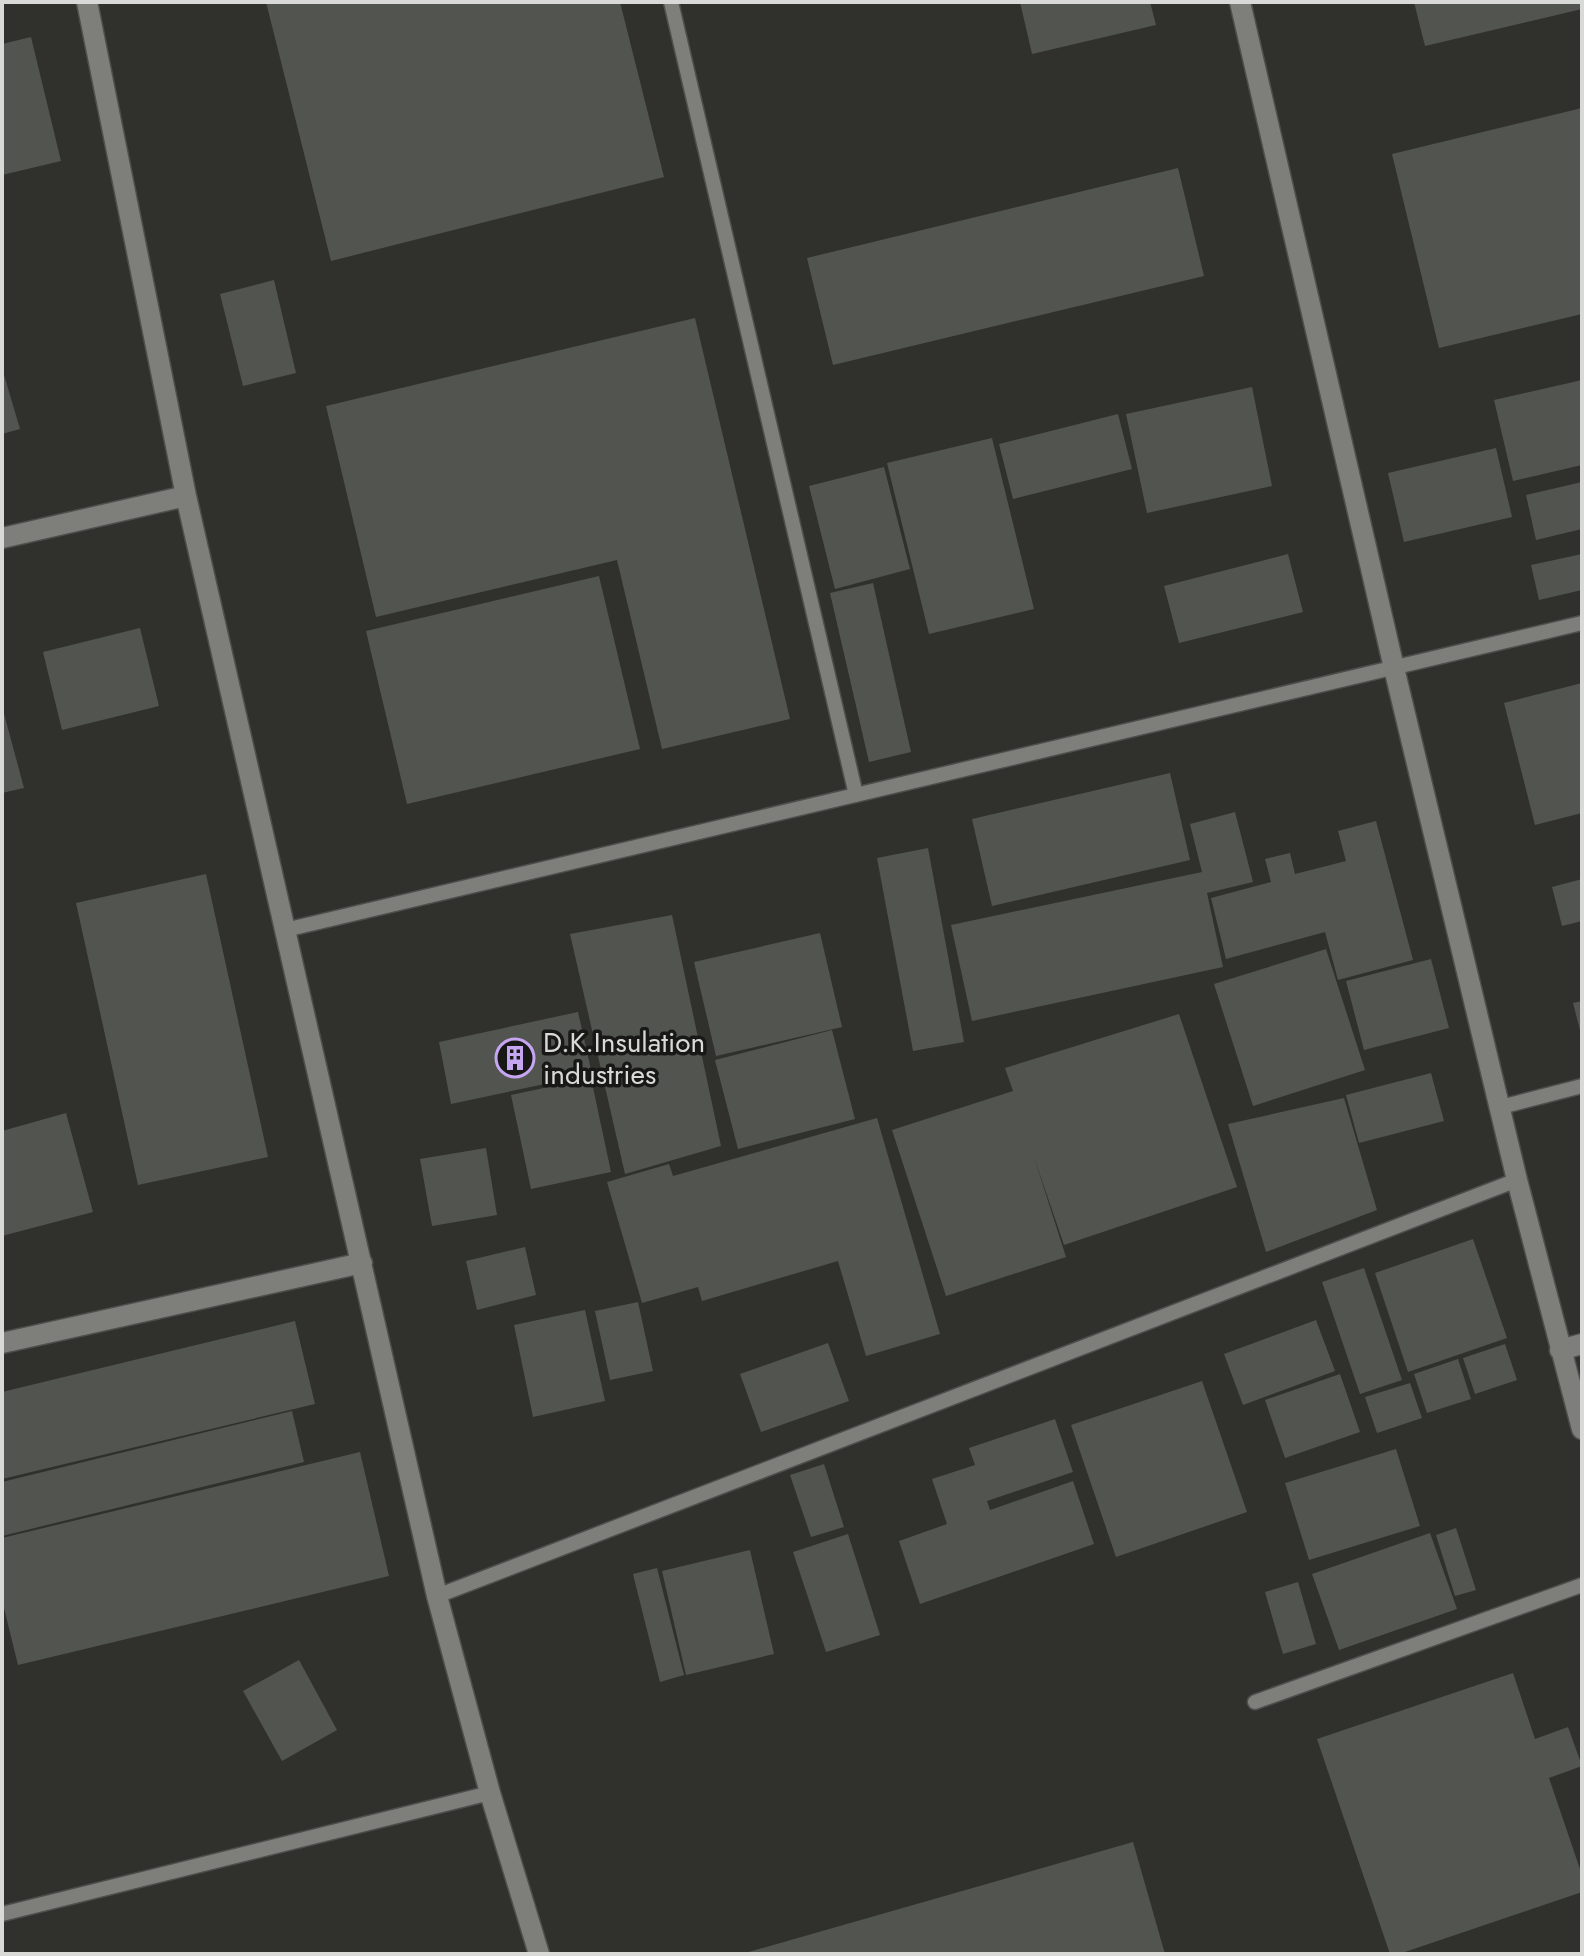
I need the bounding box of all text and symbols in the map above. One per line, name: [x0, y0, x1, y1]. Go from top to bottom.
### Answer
place label: D.K.Insulation industries: [543, 1022, 705, 1095]
building icon: D.K.Insulation industries: [494, 1037, 536, 1079]

